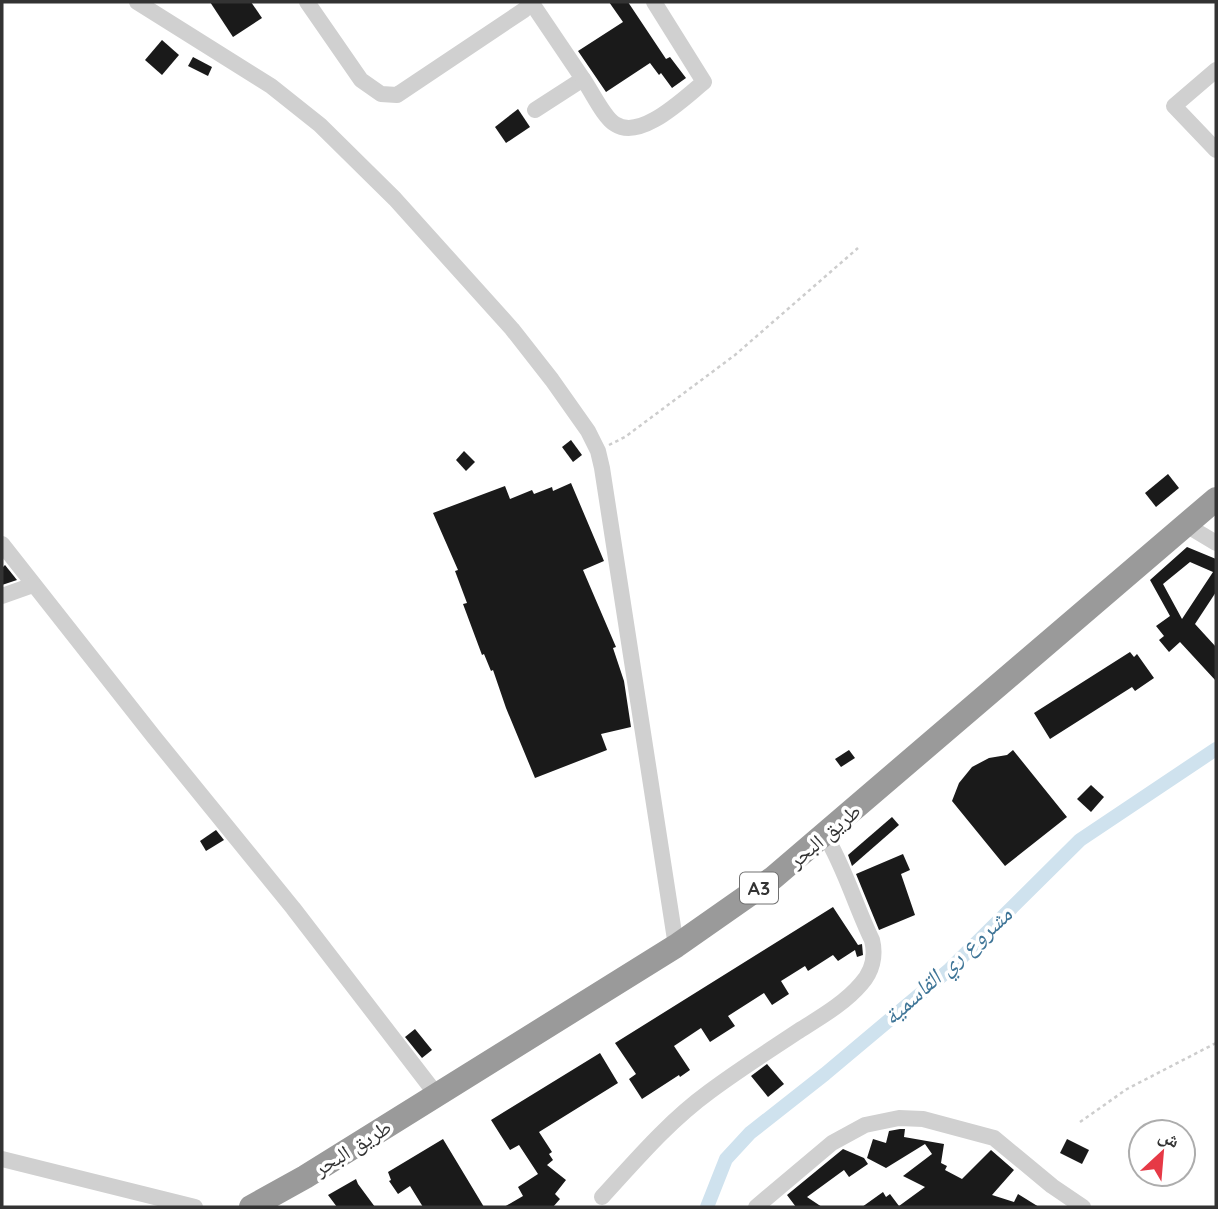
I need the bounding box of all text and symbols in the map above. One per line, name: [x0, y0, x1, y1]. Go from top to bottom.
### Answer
street label: طريق البحر: [782, 797, 866, 874]
road number: A3: [740, 873, 778, 904]
water label: مشروع ري القاسمية: [876, 899, 1021, 1034]
street label: طريق البحر: [307, 1113, 396, 1182]
north arrow: [1127, 1118, 1197, 1188]
text: ش: [1155, 1123, 1184, 1153]

